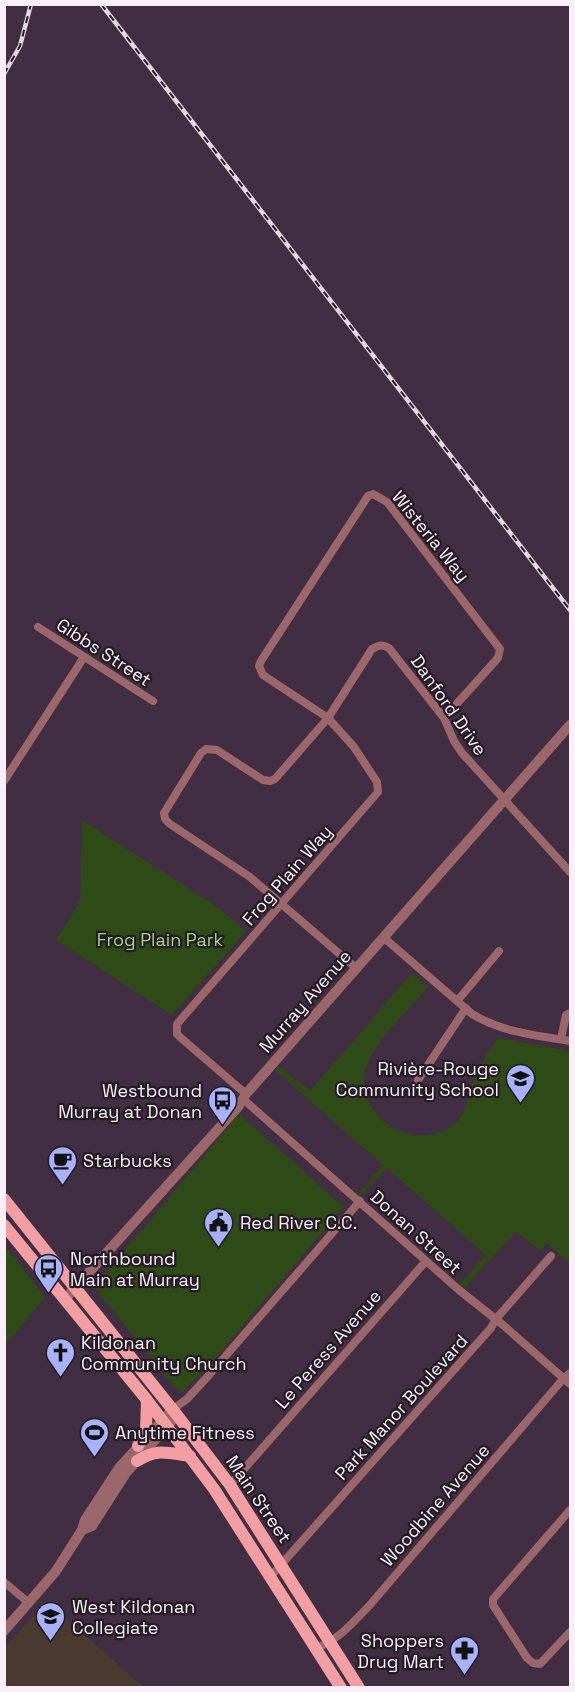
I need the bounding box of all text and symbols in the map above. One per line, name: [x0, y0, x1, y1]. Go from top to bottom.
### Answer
street label: Wisteria Way: [387, 486, 475, 586]
street label: Gibbs Street: [52, 613, 156, 691]
street label: Danford Drive: [406, 650, 492, 760]
street label: Frog Plain Way: [237, 820, 337, 930]
park label: Frog Plain Park: [97, 928, 224, 951]
street label: Murray Avenue: [254, 945, 356, 1057]
place label: Rivière-Rouge Community School: [336, 1057, 499, 1101]
school or university icon: Rivière-Rouge Community School: [504, 1062, 536, 1104]
place label: Westbound Murray at Donan: [58, 1079, 202, 1123]
bus stop icon: Westbound Murray at Donan: [207, 1084, 239, 1126]
cafe icon: Starbucks: [46, 1144, 78, 1186]
place label: Starbucks: [83, 1149, 172, 1172]
street label: Donan Street: [366, 1185, 466, 1279]
public building icon: Red River C.C.: [203, 1206, 235, 1248]
place label: Red River C.C.: [240, 1211, 357, 1234]
place label: Northbound Main at Murray: [70, 1247, 200, 1291]
bus stop icon: Northbound Main at Murray: [33, 1252, 65, 1294]
street label: Le Peress Avenue: [270, 1285, 386, 1413]
street label: Park Manor Boulevard: [330, 1329, 472, 1485]
place label: Kildonan Community Church: [81, 1331, 247, 1375]
church icon: Kildonan Community Church: [44, 1336, 76, 1378]
sports icon: Anytime Fitness: [78, 1416, 110, 1458]
place label: Anytime Fitness: [115, 1421, 255, 1444]
street label: Woodbine Avenue: [375, 1439, 495, 1571]
street label: Main Street: [221, 1451, 297, 1547]
place label: West Kildonan Collegiate: [72, 1595, 195, 1639]
school or university icon: West Kildonan Collegiate: [35, 1600, 67, 1642]
place label: Shoppers Drug Mart: [357, 1629, 444, 1673]
pharmacy icon: Shoppers Drug Mart: [449, 1634, 481, 1676]

